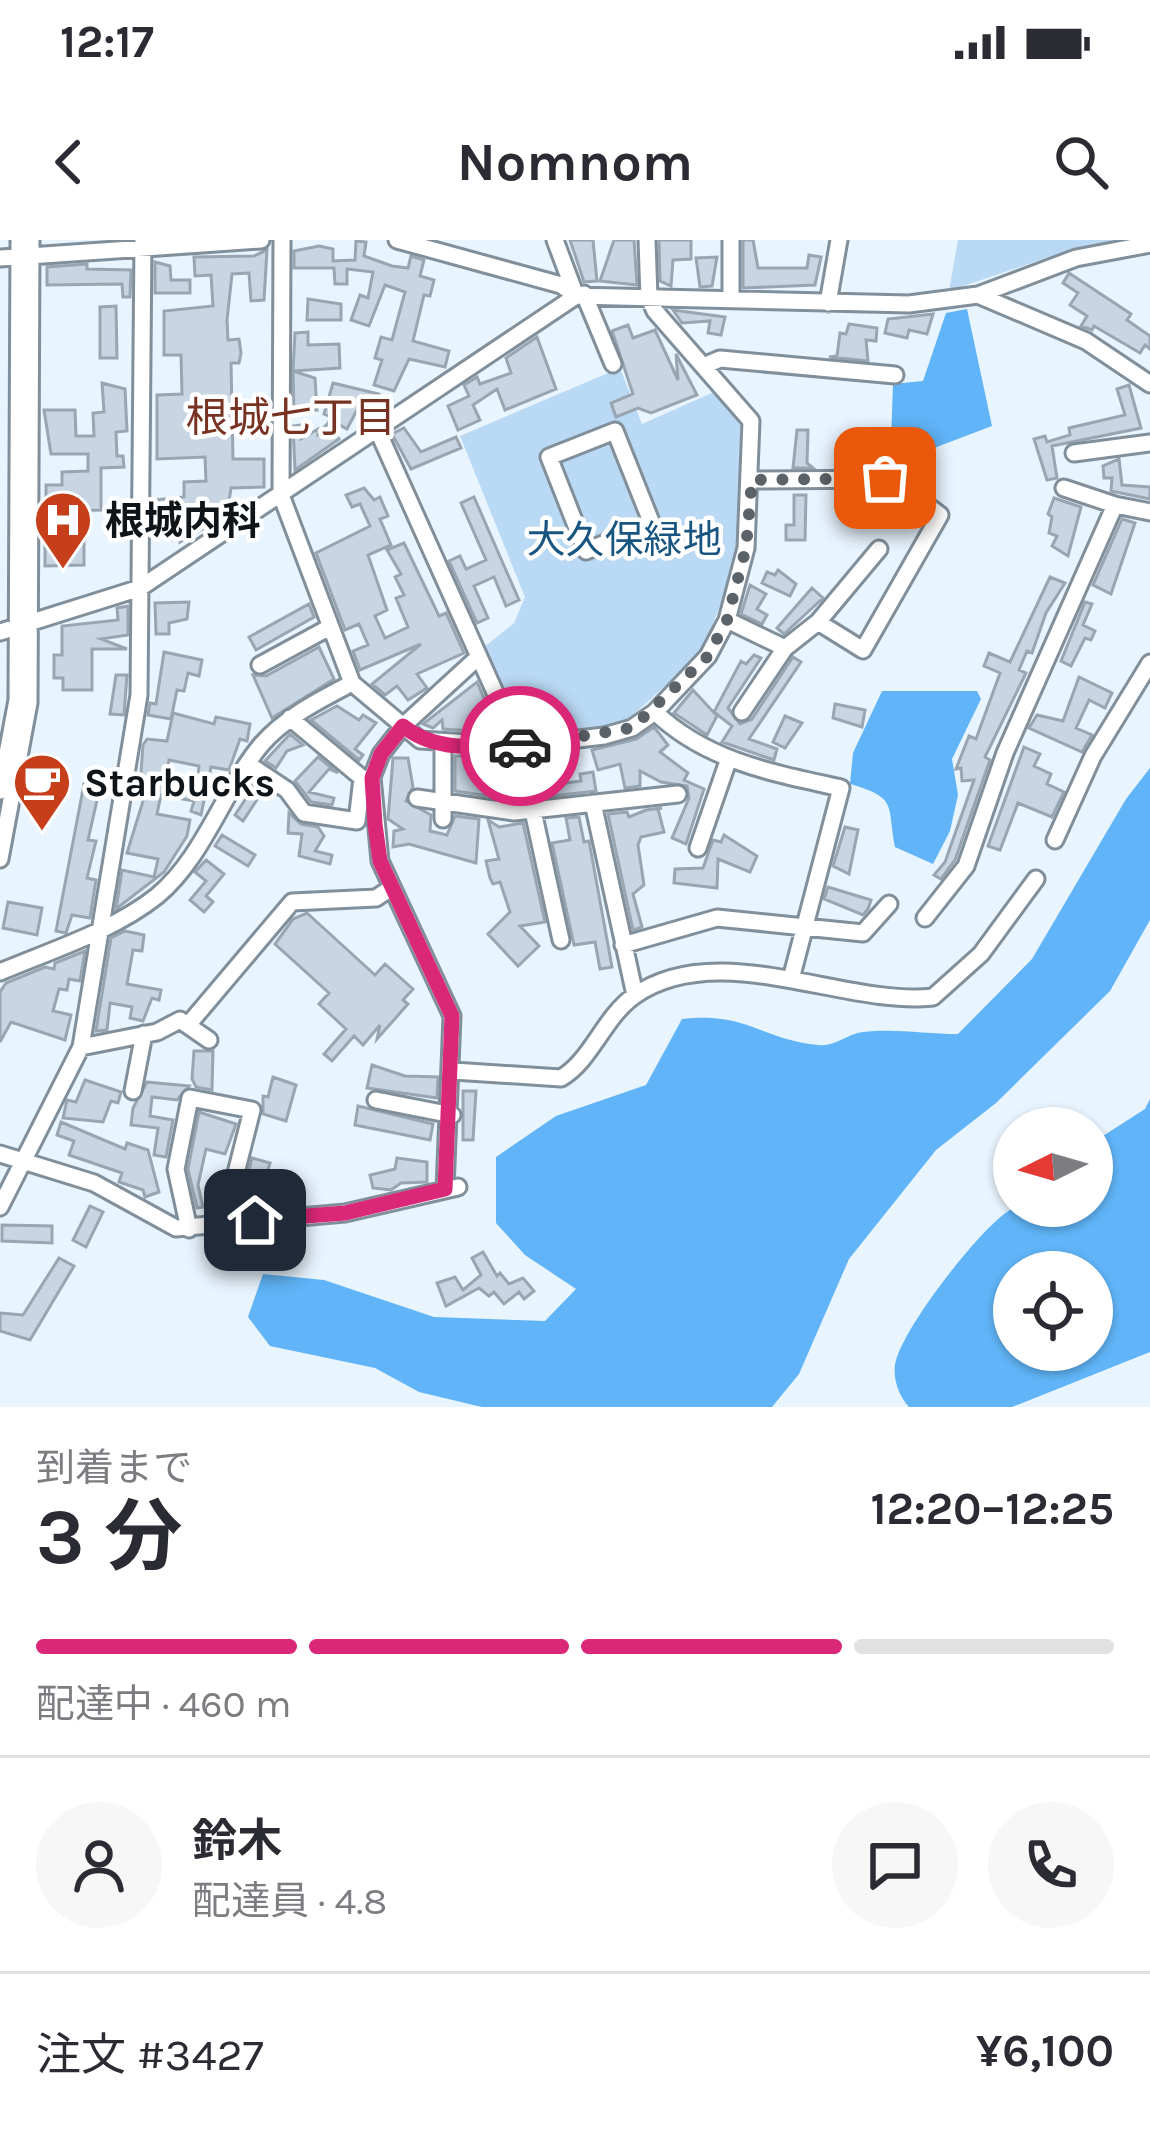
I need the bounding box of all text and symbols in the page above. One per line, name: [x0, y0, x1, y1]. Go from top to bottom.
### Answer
text: 12:17: [60, 16, 154, 68]
icon: back: [36, 129, 102, 195]
icon: search: [1048, 129, 1114, 195]
text: Nomnom: [457, 130, 693, 194]
district label: 根城七丁目: [186, 393, 396, 443]
pin: [834, 427, 936, 529]
icon: bag: [852, 445, 918, 511]
hospital icon: 根城内科: [32, 489, 94, 571]
place label: 根城内科: [105, 498, 261, 544]
park label: 大久保緑地: [526, 517, 722, 563]
courier: [460, 686, 580, 806]
icon: car: [487, 713, 553, 779]
cafe icon: Starbucks: [11, 751, 73, 833]
place label: Starbucks: [84, 760, 275, 806]
north arrow: [993, 1107, 1113, 1227]
map controls: [993, 1107, 1113, 1371]
pin: [204, 1169, 306, 1271]
icon: home: [222, 1187, 288, 1253]
button: locate: [993, 1251, 1113, 1371]
text: 到着まで: [36, 1445, 192, 1491]
text: 12:20–12:25: [870, 1483, 1114, 1535]
text: 3 分: [36, 1491, 182, 1583]
text: 配達中 · 460 m: [36, 1681, 292, 1727]
button: person: [36, 1802, 162, 1928]
button: chat: [832, 1802, 958, 1928]
button: phone: [988, 1802, 1114, 1928]
text: 鈴木: [192, 1815, 282, 1867]
text: 配達員 · 4.8: [192, 1878, 387, 1924]
text: ¥6,100: [976, 2025, 1114, 2077]
text: 注文 #3427: [36, 2029, 264, 2081]

